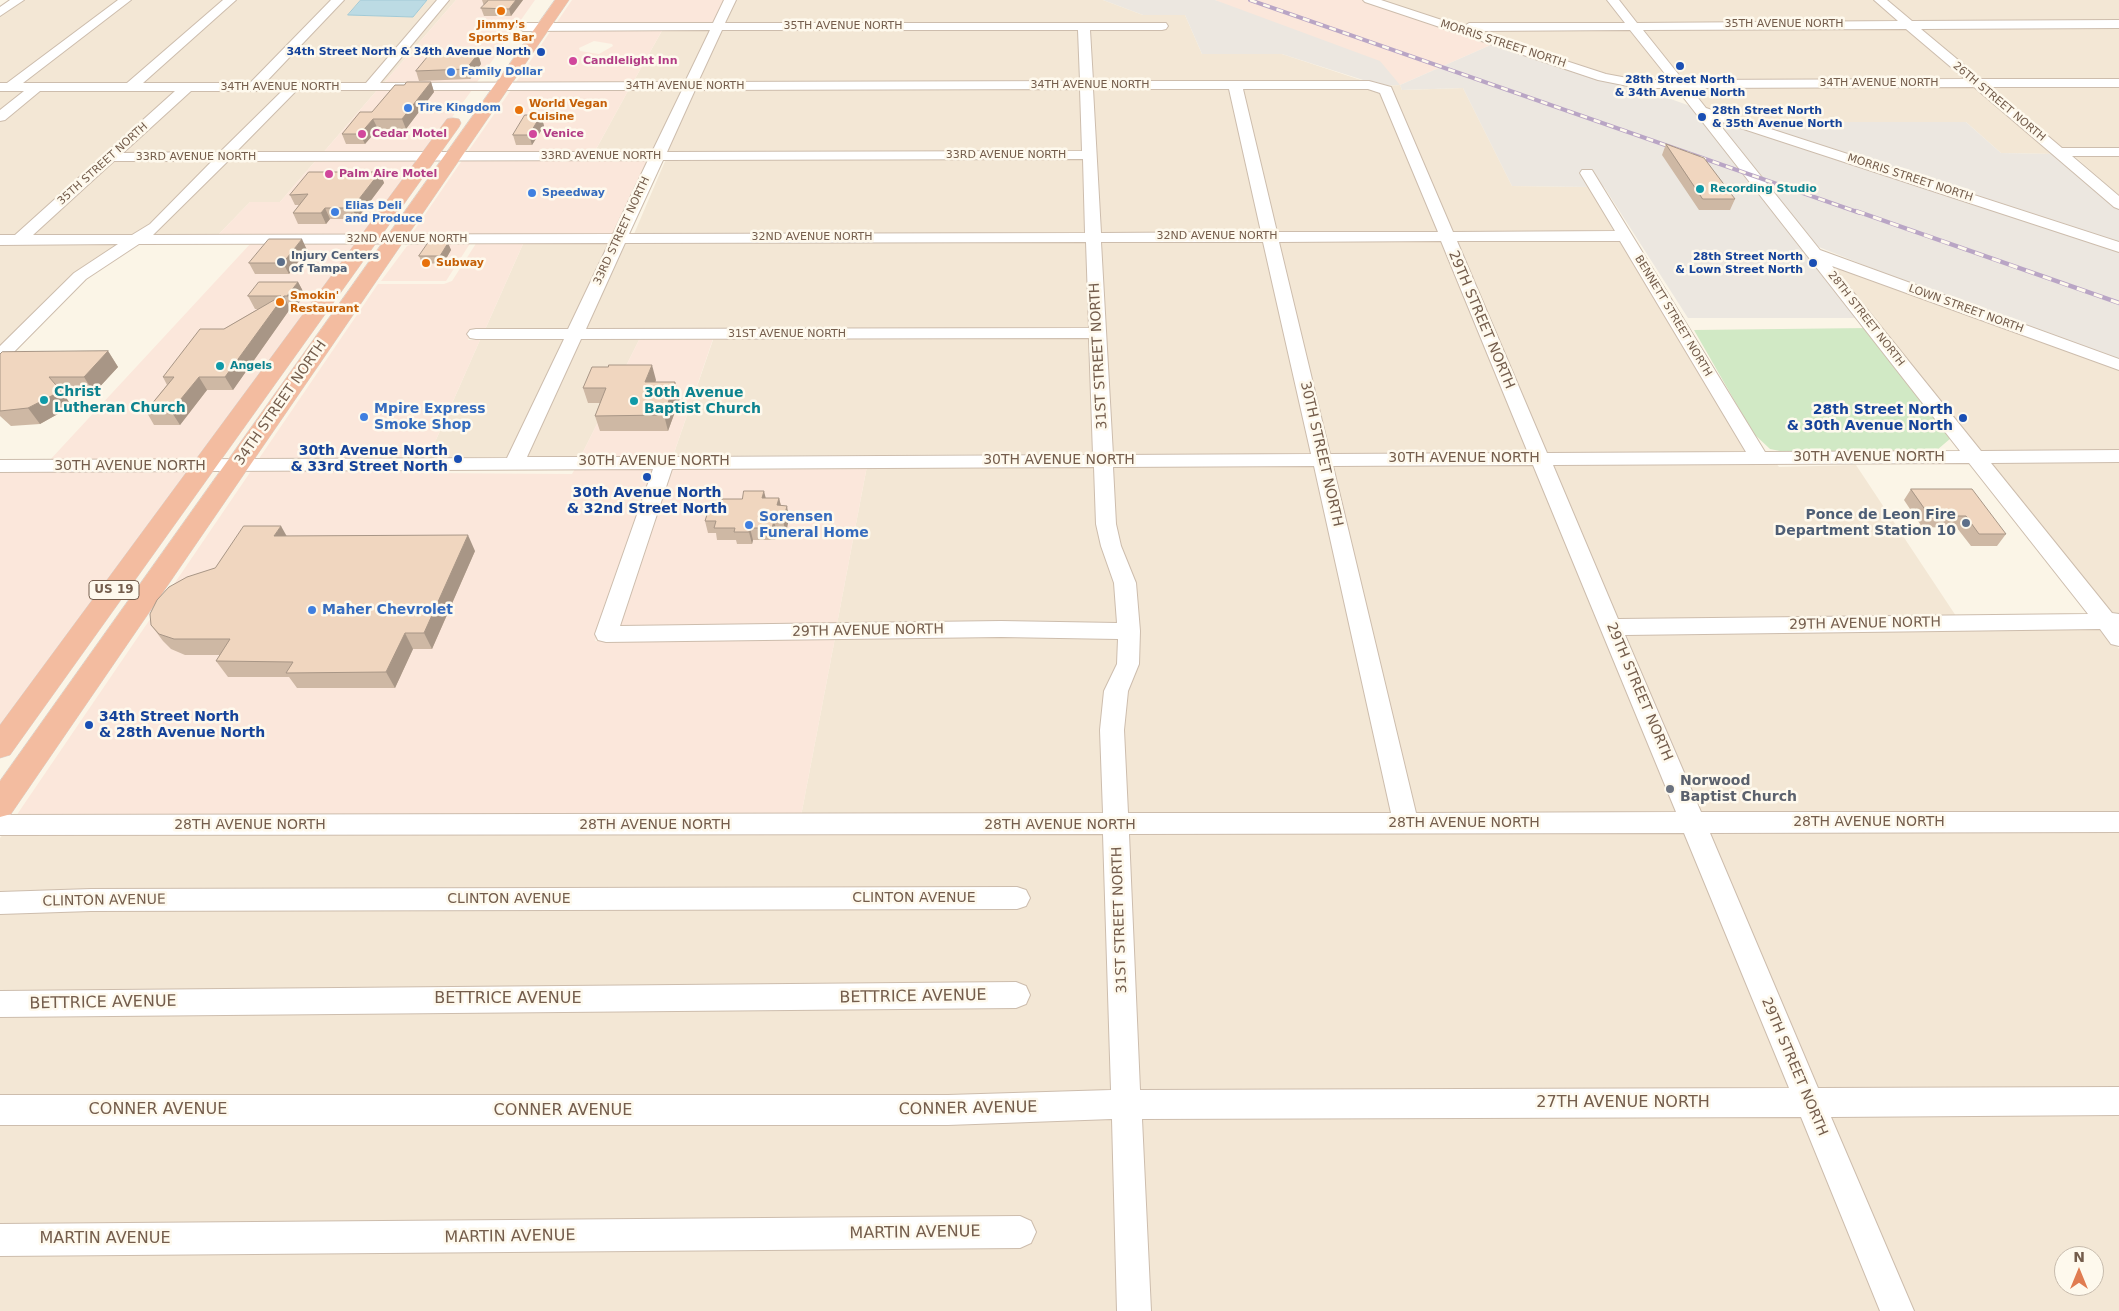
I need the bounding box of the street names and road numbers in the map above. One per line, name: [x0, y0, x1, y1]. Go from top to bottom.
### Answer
street label: MORRIS STREET NORTH: [1439, 17, 1567, 71]
street label: 35TH AVENUE NORTH: [1724, 17, 1844, 31]
street label: 35TH AVENUE NORTH: [783, 19, 903, 33]
street label: 26TH STREET NORTH: [1950, 59, 2048, 145]
street label: 34TH AVENUE NORTH: [1819, 76, 1939, 90]
street label: 34TH AVENUE NORTH: [1030, 78, 1150, 92]
street label: 34TH AVENUE NORTH: [625, 79, 745, 93]
street label: 34TH AVENUE NORTH: [220, 80, 340, 94]
street label: 35TH STREET NORTH: [55, 120, 151, 208]
street label: 33RD AVENUE NORTH: [946, 148, 1066, 162]
street label: 33RD AVENUE NORTH: [541, 149, 661, 163]
street label: 33RD AVENUE NORTH: [136, 150, 256, 164]
street label: MORRIS STREET NORTH: [1846, 151, 1974, 205]
street label: 33RD STREET NORTH: [591, 175, 653, 287]
street label: 32ND AVENUE NORTH: [1157, 229, 1277, 243]
street label: 32ND AVENUE NORTH: [752, 230, 872, 244]
street label: 32ND AVENUE NORTH: [347, 232, 467, 246]
street label: 29TH STREET NORTH: [1444, 248, 1518, 392]
street label: BENNETT STREET NORTH: [1632, 253, 1714, 379]
street label: 28TH STREET NORTH: [1825, 269, 1907, 369]
street label: 31ST STREET NORTH: [1087, 282, 1111, 430]
street label: LOWN STREET NORTH: [1907, 282, 2025, 336]
street label: 31ST AVENUE NORTH: [728, 327, 846, 341]
street label: 34TH STREET NORTH: [232, 337, 330, 469]
street label: 30TH STREET NORTH: [1296, 380, 1346, 528]
street label: 30TH AVENUE NORTH: [1793, 449, 1945, 465]
street label: 30TH AVENUE NORTH: [1388, 450, 1540, 466]
street label: 30TH AVENUE NORTH: [983, 452, 1135, 468]
street label: 30TH AVENUE NORTH: [578, 453, 730, 469]
street label: 30TH AVENUE NORTH: [54, 458, 206, 474]
road number: US 19: [89, 580, 139, 600]
street label: 29TH AVENUE NORTH: [1789, 614, 1941, 634]
street label: 29TH STREET NORTH: [1602, 620, 1676, 764]
street label: 29TH AVENUE NORTH: [792, 621, 944, 641]
street label: 28TH AVENUE NORTH: [1793, 814, 1945, 830]
street label: 28TH AVENUE NORTH: [1388, 815, 1540, 831]
street label: 28TH AVENUE NORTH: [174, 817, 326, 833]
street label: 28TH AVENUE NORTH: [579, 817, 731, 833]
street label: 28TH AVENUE NORTH: [984, 817, 1136, 833]
street label: 31ST STREET NORTH: [1109, 846, 1131, 994]
street label: CLINTON AVENUE: [852, 890, 976, 906]
street label: CLINTON AVENUE: [447, 891, 571, 907]
street label: CLINTON AVENUE: [42, 892, 166, 910]
street label: BETTRICE AVENUE: [839, 986, 987, 1008]
street label: BETTRICE AVENUE: [434, 989, 582, 1009]
street label: BETTRICE AVENUE: [29, 992, 177, 1014]
street label: 29TH STREET NORTH: [1757, 995, 1831, 1139]
street label: 27TH AVENUE NORTH: [1536, 1093, 1710, 1113]
street label: CONNER AVENUE: [898, 1098, 1038, 1120]
street label: CONNER AVENUE: [89, 1100, 227, 1120]
street label: CONNER AVENUE: [494, 1101, 632, 1121]
street label: MARTIN AVENUE: [849, 1222, 981, 1244]
street label: MARTIN AVENUE: [444, 1226, 576, 1248]
street label: MARTIN AVENUE: [39, 1229, 171, 1249]

